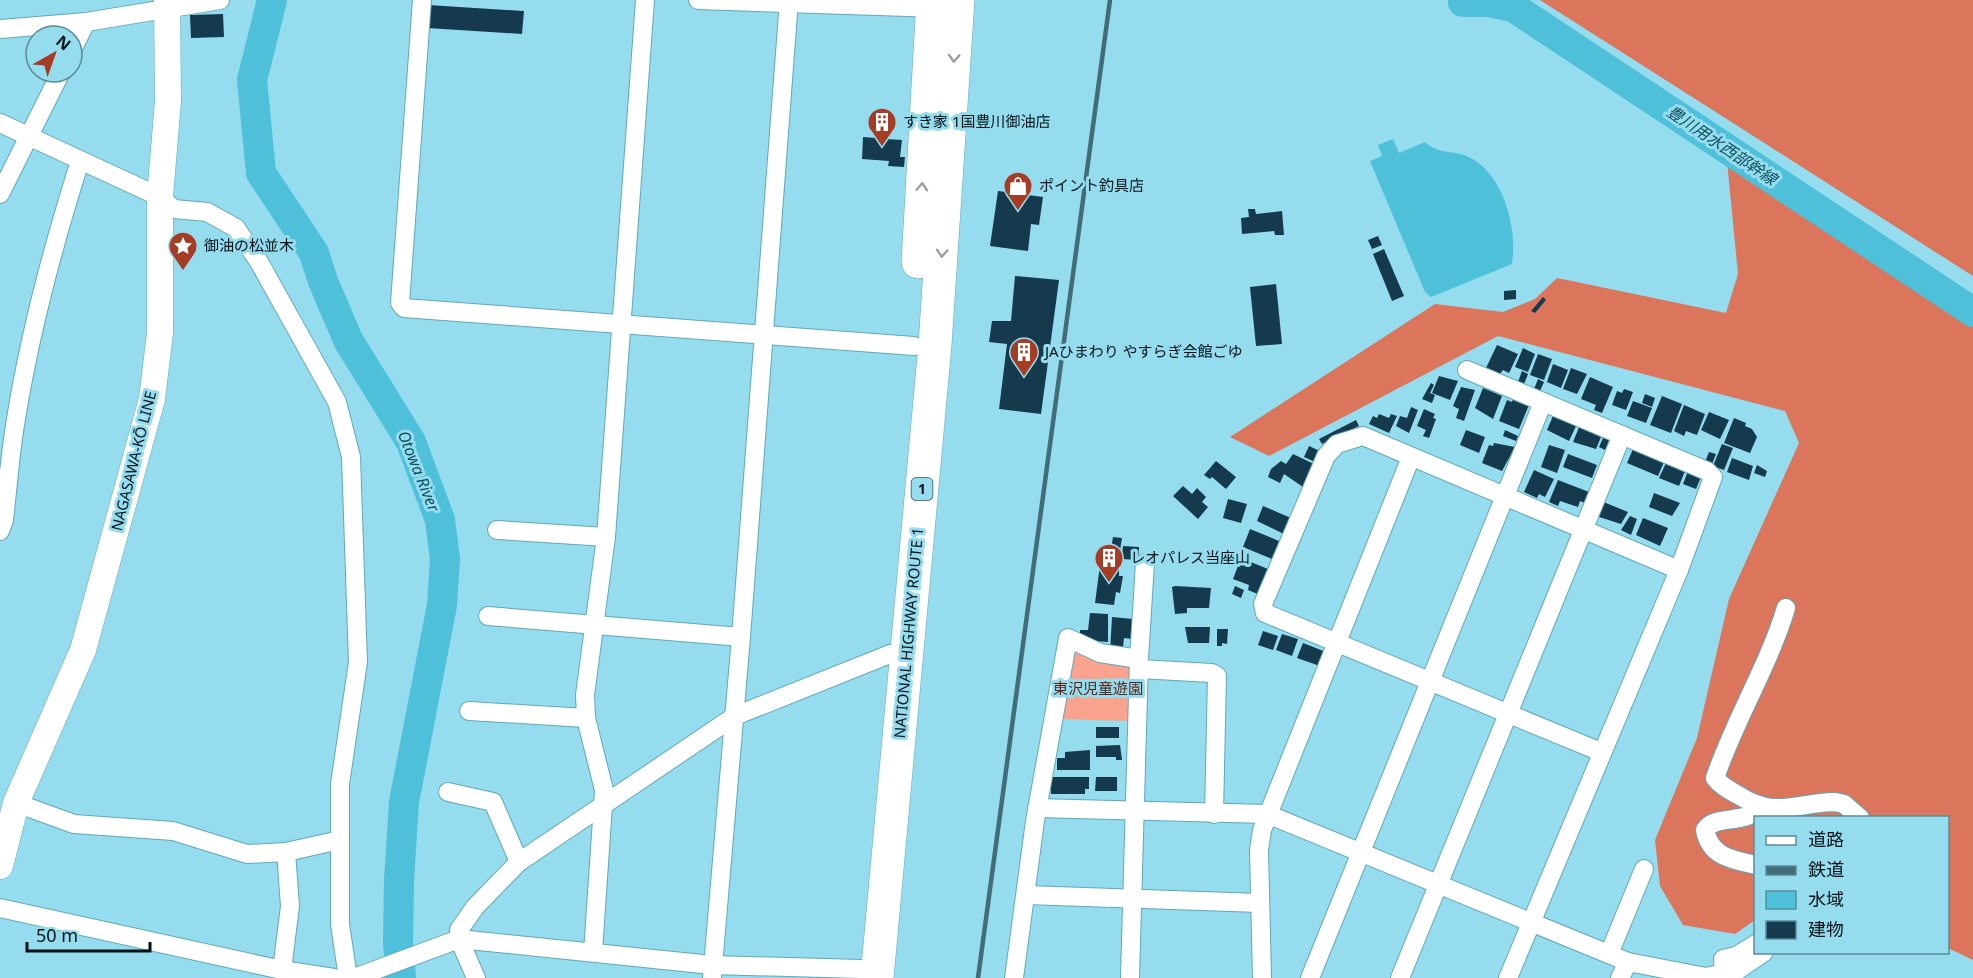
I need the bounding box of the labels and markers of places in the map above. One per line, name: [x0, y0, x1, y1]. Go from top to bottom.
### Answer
building icon: すき家 1国豊川御油店: [866, 106, 898, 148]
place label: すき家 1国豊川御油店: [903, 111, 1050, 131]
shop icon: ポイント釣具店: [1002, 170, 1034, 212]
place label: ポイント釣具店: [1039, 175, 1144, 195]
place icon: 御油の松並木: [167, 230, 199, 272]
place label: 御油の松並木: [204, 235, 294, 255]
building icon: JAひまわり やすらぎ会館ごゆ: [1008, 336, 1040, 378]
place label: JAひまわり やすらぎ会館ごゆ: [1043, 341, 1243, 361]
building icon: レオパレス当座山: [1093, 542, 1125, 584]
place label: レオパレス当座山: [1130, 547, 1250, 567]

